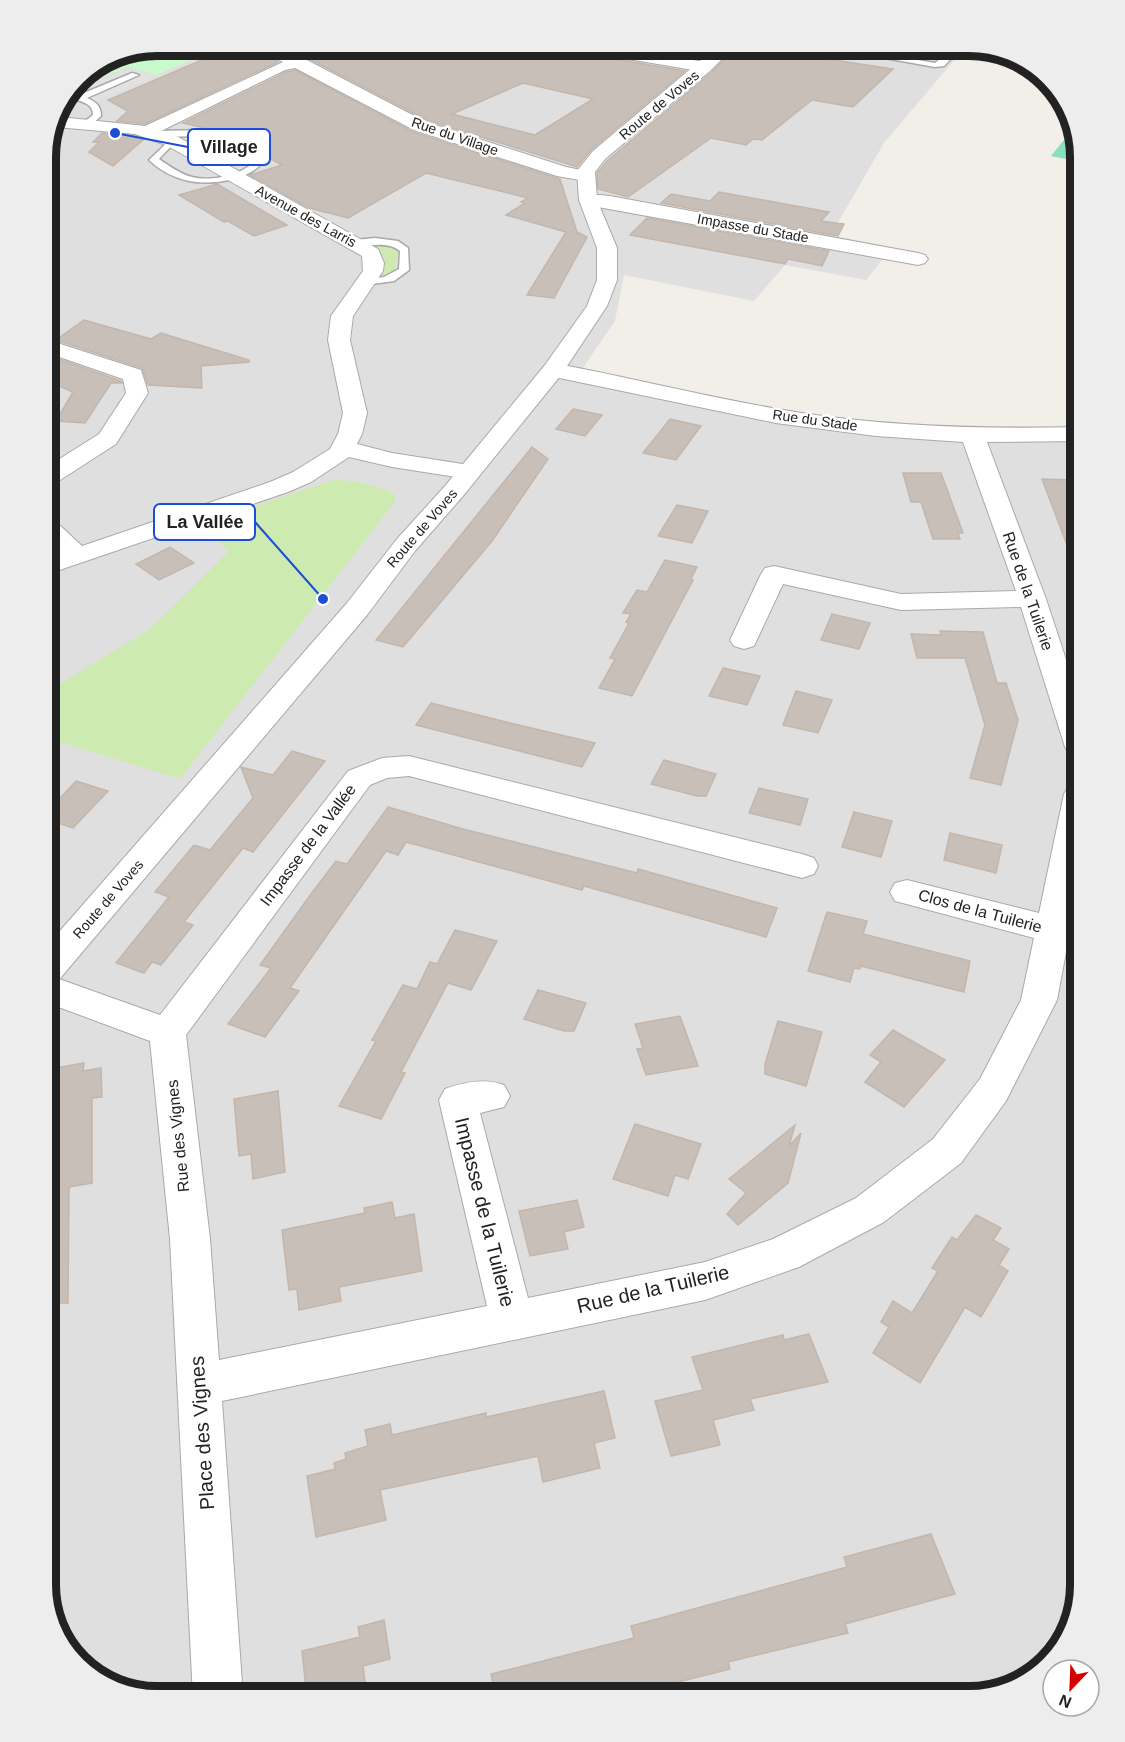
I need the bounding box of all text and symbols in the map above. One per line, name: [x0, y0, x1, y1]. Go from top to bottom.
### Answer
street label: Route de Voves: [616, 67, 702, 143]
street label: Rue du Village: [409, 114, 501, 158]
callout: Village: [188, 129, 270, 165]
text: Village: [200, 137, 258, 157]
street label: Avenue des Larris: [253, 182, 359, 250]
street label: Impasse du Stade: [696, 210, 810, 246]
street label: Rue du Stade: [771, 406, 859, 434]
street label: Route de Voves: [384, 485, 460, 571]
callout: La Vallée: [154, 504, 255, 540]
text: La Vallée: [166, 512, 244, 532]
street label: Rue de la Tuilerie: [1000, 529, 1056, 653]
street label: Impasse de la Vallée: [257, 781, 359, 909]
street label: Route de Voves: [70, 856, 146, 942]
street label: Clos de la Tuilerie: [916, 886, 1044, 936]
street label: Rue des Vignes: [164, 1079, 192, 1193]
street label: Impasse de la Tuilerie: [451, 1115, 519, 1309]
street label: Rue de la Tuilerie: [575, 1261, 731, 1317]
street label: Place des Vignes: [186, 1355, 218, 1511]
north arrow: [1041, 1658, 1101, 1718]
text: N: [1057, 1691, 1074, 1711]

